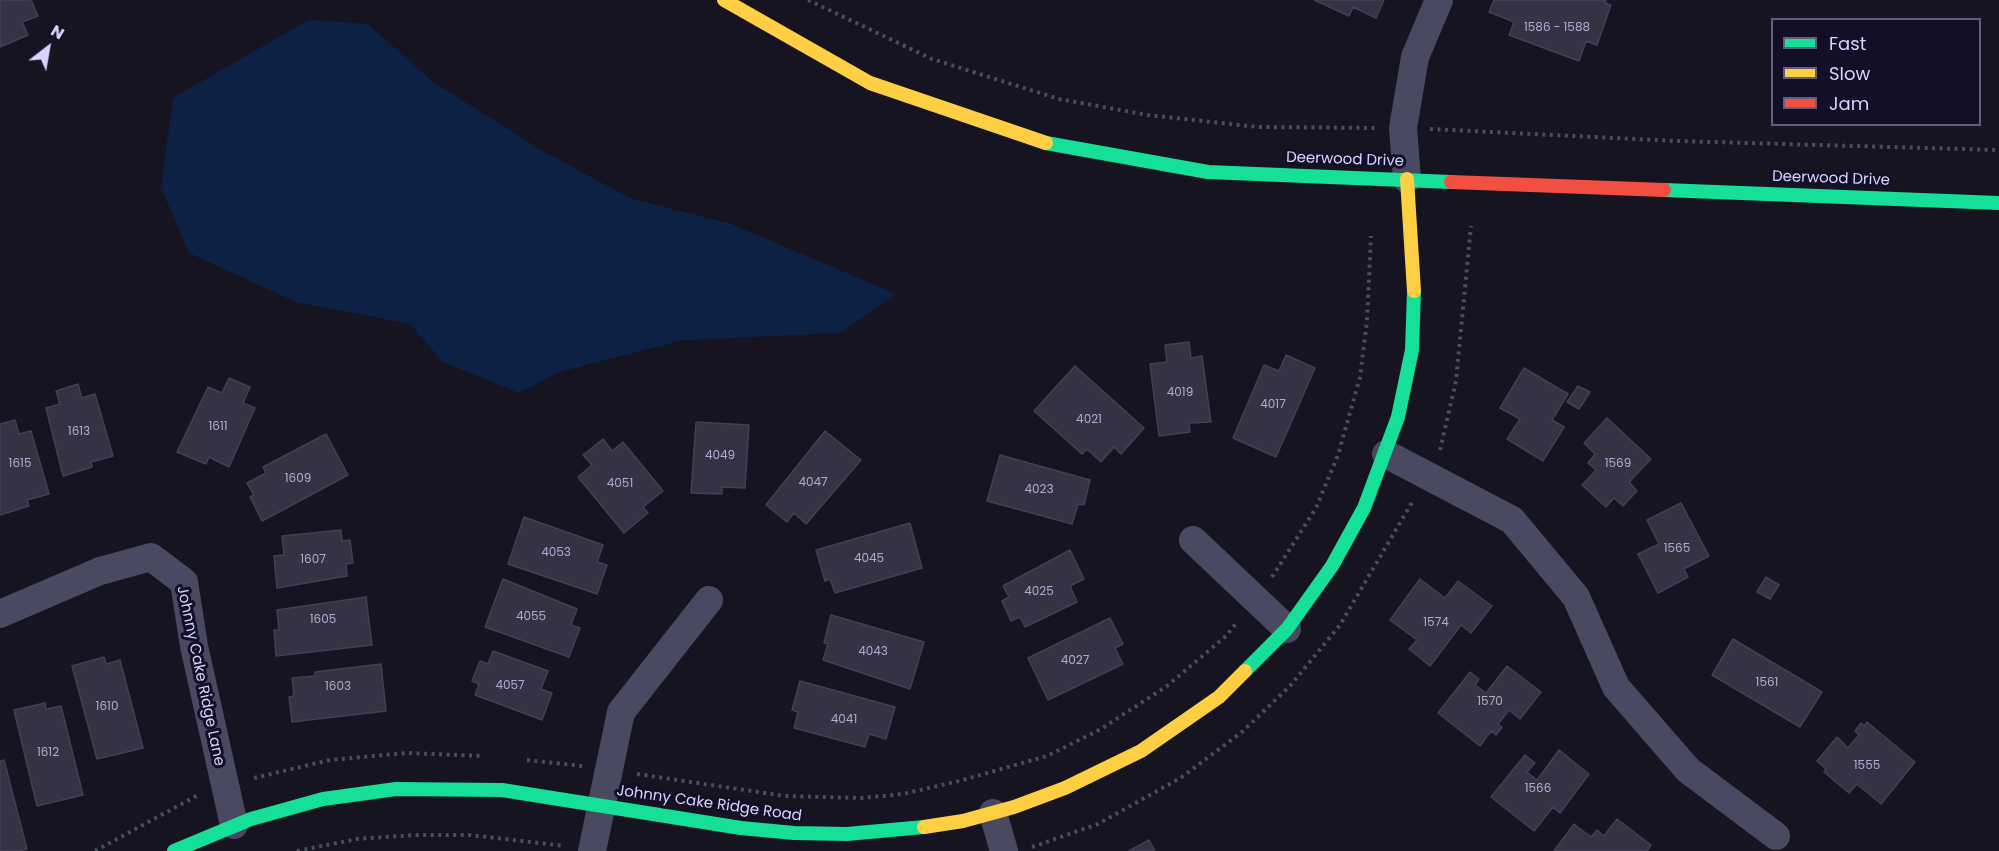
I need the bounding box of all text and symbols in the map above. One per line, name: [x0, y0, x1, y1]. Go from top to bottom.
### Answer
north arrow: [18, 18, 78, 78]
legend: [1771, 18, 1981, 126]
text: N: [46, 19, 69, 45]
house number: 1586 - 1588: [1524, 21, 1590, 35]
text: Fast: [1829, 31, 1866, 56]
text: Slow: [1829, 61, 1870, 86]
text: Jam: [1829, 91, 1869, 116]
street label: Deerwood Drive: [1286, 149, 1404, 171]
street label: Deerwood Drive: [1772, 168, 1890, 190]
house number: 4019: [1167, 386, 1193, 400]
house number: 4017: [1260, 398, 1286, 412]
house number: 4021: [1076, 413, 1102, 427]
house number: 1611: [208, 420, 228, 434]
house number: 1613: [68, 425, 90, 439]
house number: 4049: [705, 449, 735, 463]
house number: 1615: [9, 457, 31, 471]
house number: 1569: [1605, 457, 1631, 471]
house number: 1609: [285, 472, 311, 486]
house number: 4047: [798, 476, 828, 490]
house number: 4051: [607, 477, 633, 491]
house number: 4023: [1024, 483, 1054, 497]
house number: 1565: [1664, 542, 1690, 556]
house number: 4053: [541, 546, 571, 560]
house number: 4045: [854, 552, 884, 566]
house number: 1607: [300, 553, 326, 567]
street label: Johnny Cake Ridge Lane: [172, 584, 228, 768]
house number: 4025: [1024, 585, 1054, 599]
house number: 4055: [516, 610, 546, 624]
house number: 1605: [310, 613, 336, 627]
house number: 1574: [1423, 616, 1449, 630]
house number: 4043: [858, 645, 888, 659]
house number: 4027: [1061, 654, 1089, 668]
house number: 1561: [1756, 676, 1778, 690]
house number: 4057: [495, 679, 525, 693]
house number: 1603: [325, 680, 351, 694]
house number: 1570: [1477, 695, 1503, 709]
house number: 1610: [96, 700, 118, 714]
house number: 4041: [831, 713, 857, 727]
house number: 1612: [37, 746, 59, 760]
house number: 1555: [1854, 759, 1880, 773]
street label: Johnny Cake Ridge Road: [615, 782, 803, 826]
house number: 1566: [1525, 782, 1551, 796]

